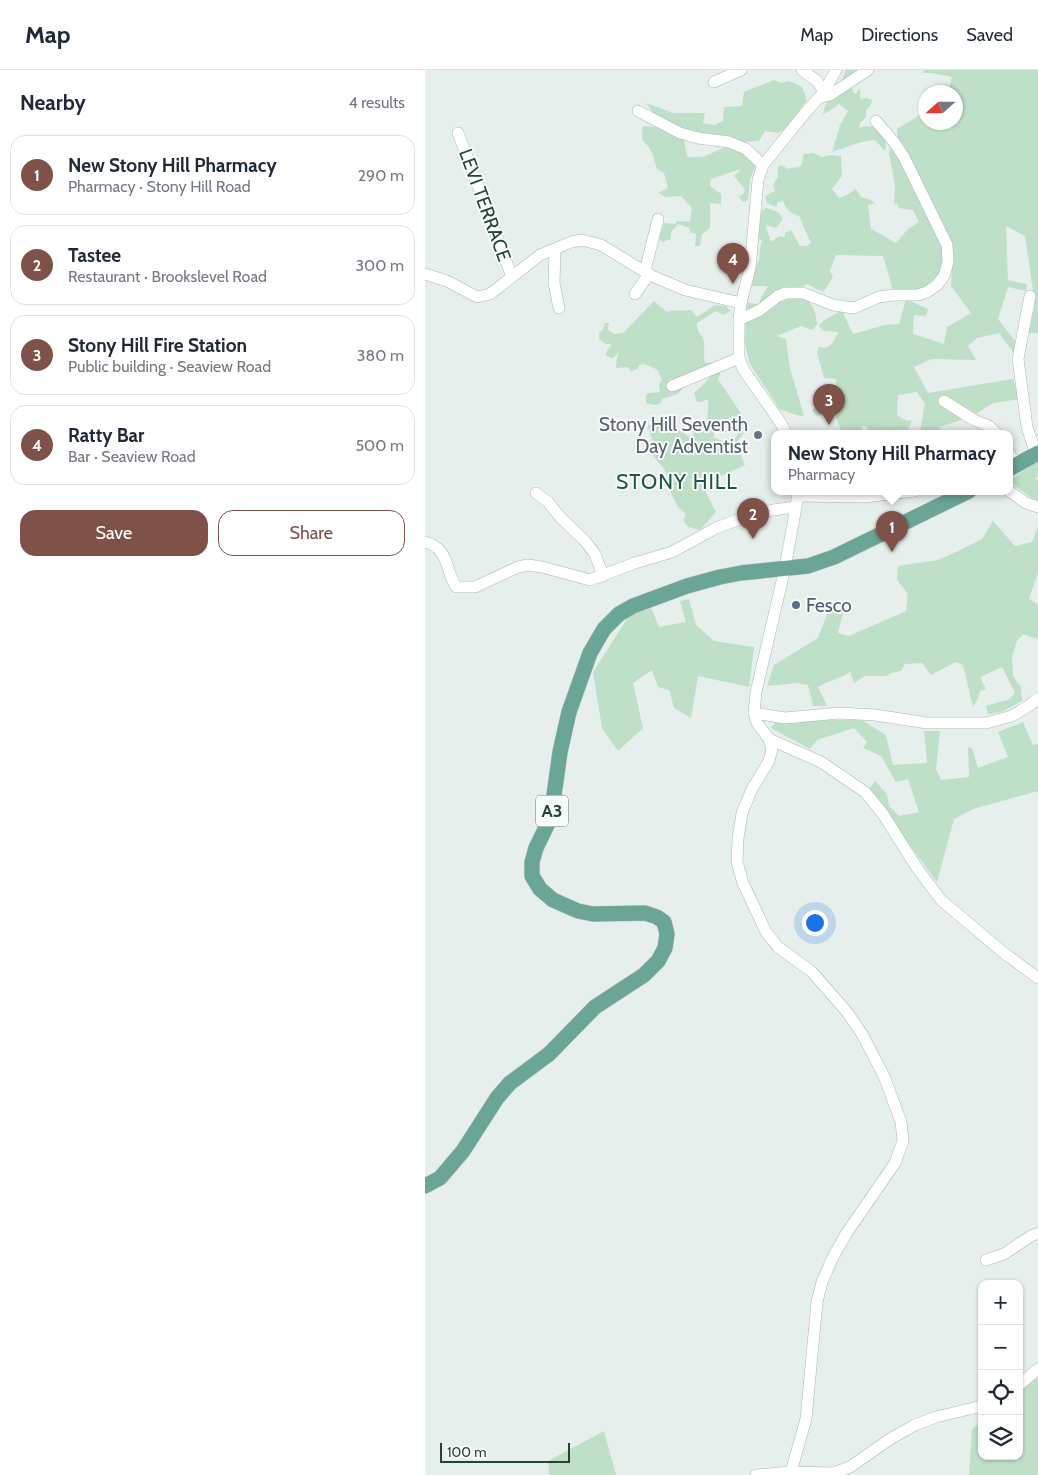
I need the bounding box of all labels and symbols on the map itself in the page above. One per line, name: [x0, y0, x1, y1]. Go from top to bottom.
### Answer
north arrow: [918, 85, 963, 130]
street label: LEVI TERRACE: [454, 146, 516, 264]
pin: 4: [717, 243, 749, 284]
pin: 3: [813, 384, 845, 425]
place label: Stony Hill Seventh Day Adventist: [599, 413, 749, 458]
marker: Stony Hill Seventh Day Adventist: [752, 429, 764, 441]
district label: STONY HILL: [616, 469, 738, 494]
pin: 2: [737, 498, 769, 539]
pin: 1: [876, 511, 908, 552]
place label: Fesco: [806, 594, 852, 617]
marker: Fesco: [790, 599, 802, 611]
road number: A3: [536, 796, 568, 826]
your location: [802, 910, 828, 936]
scale bar: [440, 1440, 570, 1463]

